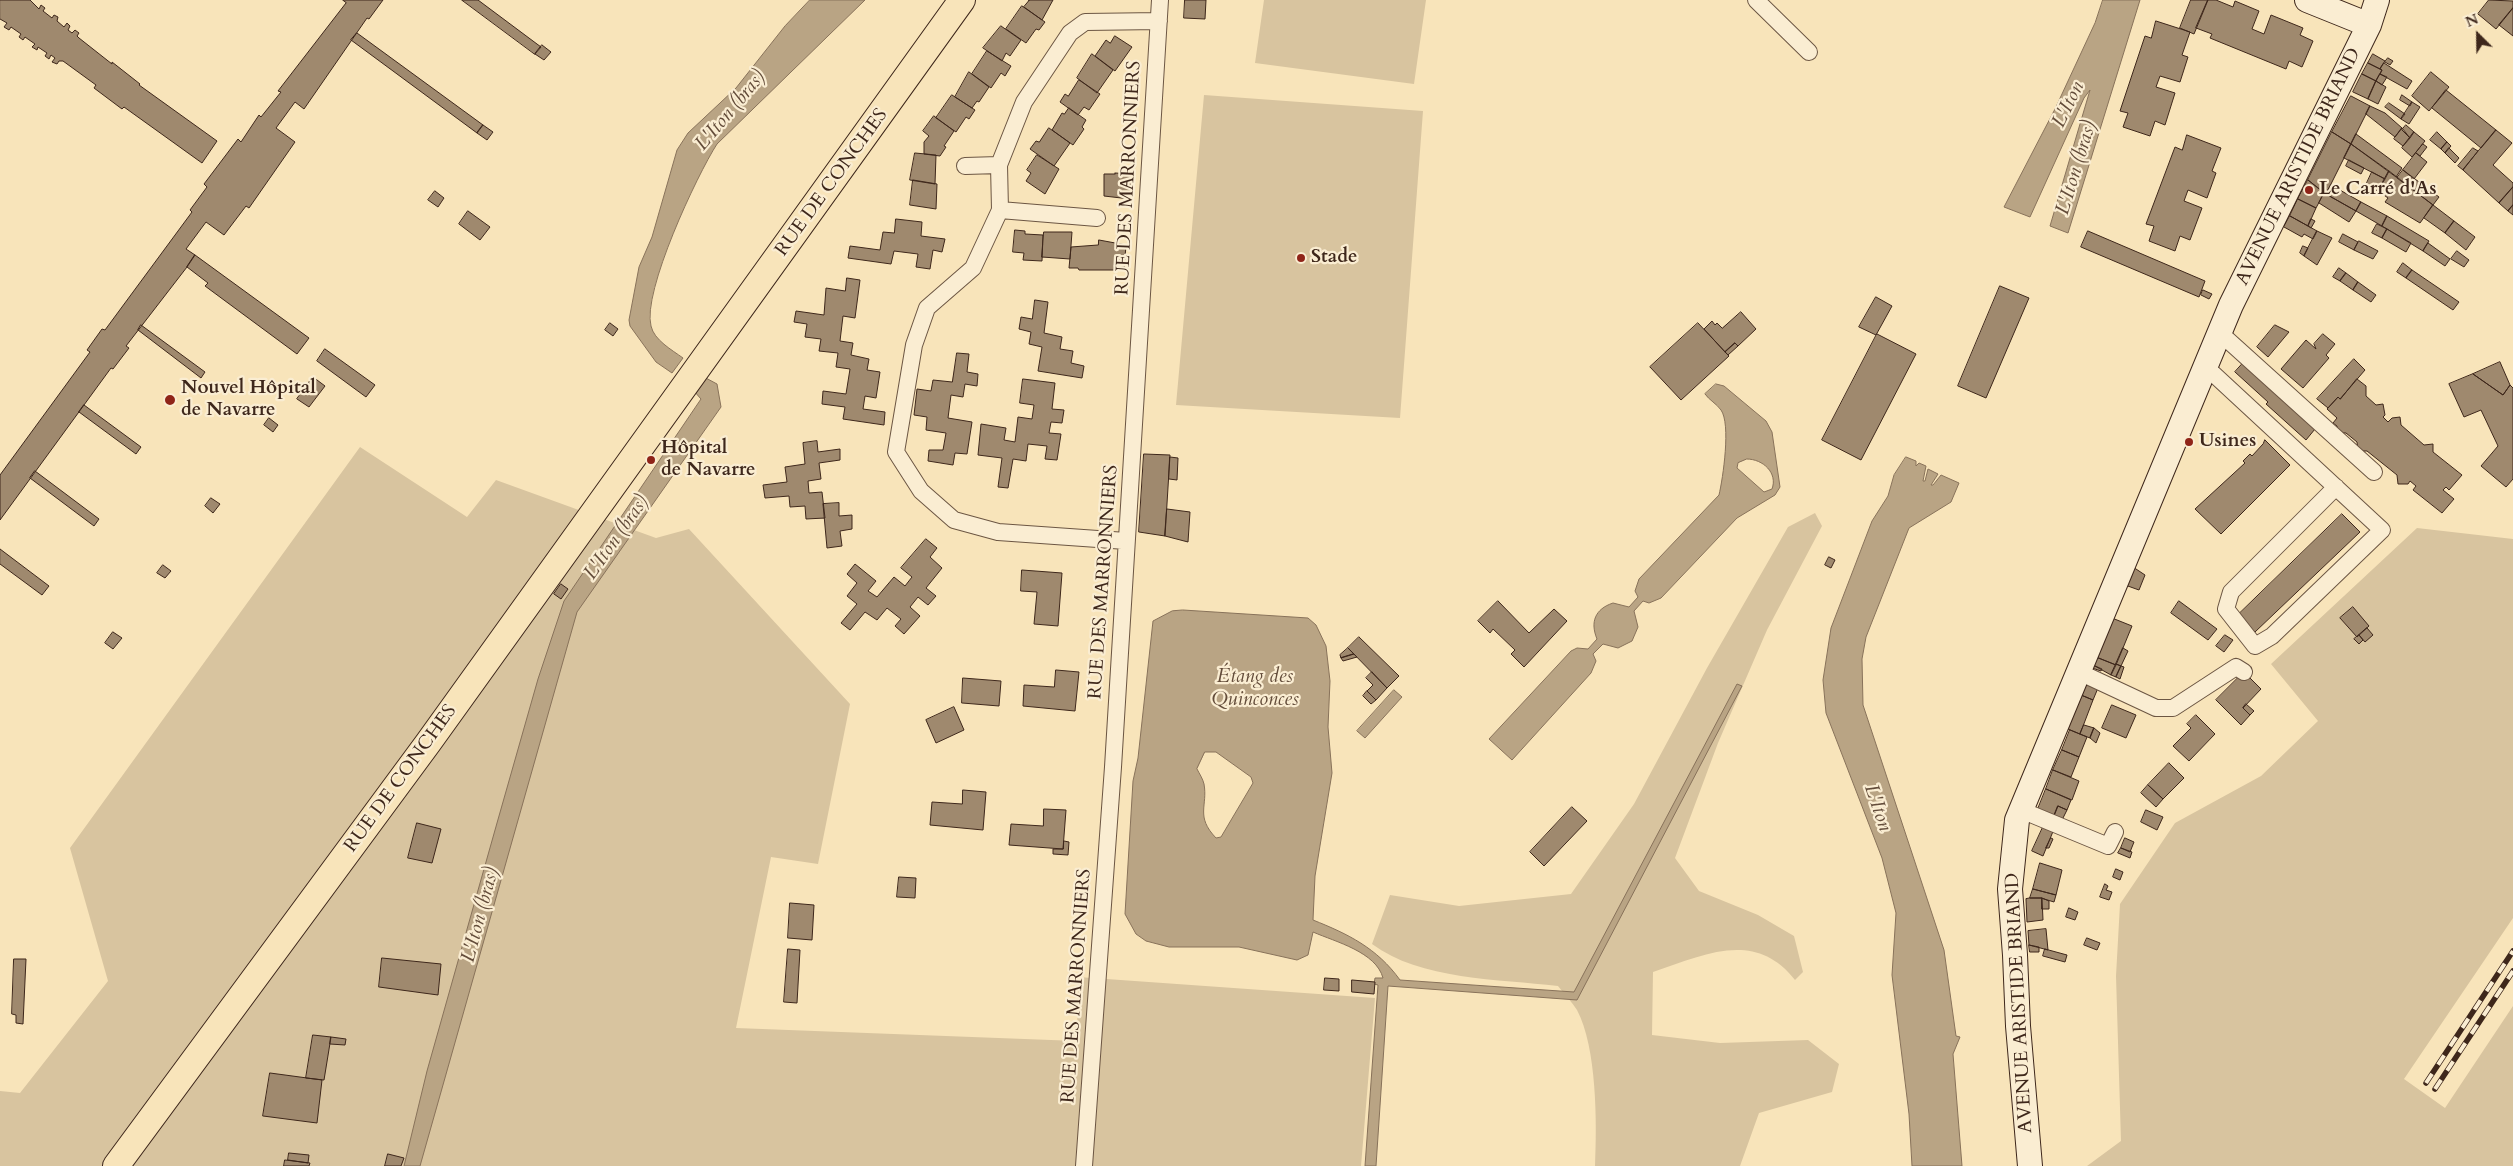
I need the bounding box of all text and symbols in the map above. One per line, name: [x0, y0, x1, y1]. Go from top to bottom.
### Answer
north arrow: [2453, 10, 2503, 60]
text: N: [2463, 10, 2481, 32]
street label: AVENUE ARISTIDE BRIAND: [2232, 45, 2366, 289]
street label: RUE DES MARRONNIERS: [1111, 60, 1147, 296]
water label: L'Iton (bras): [691, 66, 771, 156]
water label: L'Iton: [2048, 78, 2090, 132]
street label: RUE DE CONCHES: [771, 105, 893, 261]
water label: L'Iton (bras): [2051, 118, 2103, 218]
place label: Le Carré d'As: [2319, 179, 2437, 201]
marker: Le Carré d'As: [2303, 184, 2315, 196]
place label: Stade: [1311, 247, 1357, 269]
marker: Stade: [1295, 252, 1307, 264]
place label: Nouvel Hôpital de Navarre: [181, 378, 316, 422]
marker: Nouvel Hôpital de Navarre: [163, 393, 177, 407]
place label: Usines: [2199, 431, 2256, 453]
marker: Usines: [2183, 436, 2195, 448]
place label: Hôpital de Navarre: [661, 438, 755, 482]
marker: Hôpital de Navarre: [645, 454, 657, 466]
street label: RUE DES MARRONNIERS: [1084, 464, 1124, 700]
water label: L'Iton (bras): [579, 491, 655, 585]
water label: Étang des Quinconces: [1211, 665, 1299, 712]
street label: RUE DE CONCHES: [340, 701, 462, 857]
water label: L'Iton: [1858, 781, 1896, 835]
water label: L'Iton (bras): [457, 865, 505, 965]
street label: RUE DES MARRONNIERS: [1057, 868, 1097, 1104]
street label: AVENUE ARISTIDE BRIAND: [2002, 872, 2038, 1134]

